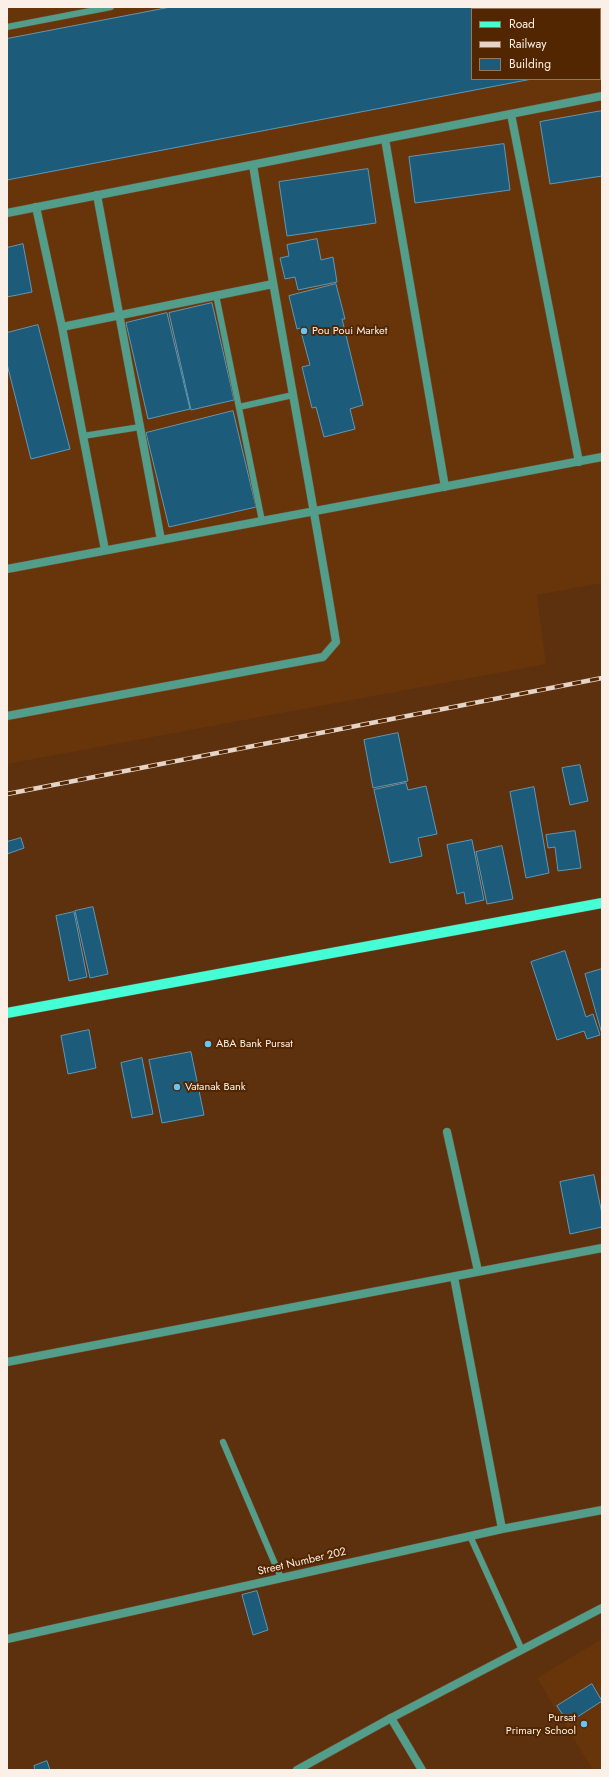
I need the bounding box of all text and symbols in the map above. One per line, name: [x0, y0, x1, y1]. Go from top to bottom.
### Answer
legend: [471, 8, 601, 80]
text: Road: [509, 15, 535, 33]
text: Railway: [509, 35, 547, 53]
text: Building: [509, 55, 551, 73]
place label: Pou Poui Market: [312, 324, 387, 338]
marker: Pou Poui Market: [299, 326, 309, 336]
place label: ABA Bank Pursat: [216, 1037, 293, 1051]
marker: ABA Bank Pursat: [203, 1039, 213, 1049]
place label: Vatanak Bank: [185, 1080, 246, 1094]
marker: Vatanak Bank: [172, 1082, 182, 1092]
street label: Street Number 202: [256, 1545, 348, 1579]
place label: Pursat Primary School: [506, 1711, 576, 1737]
marker: Pursat Primary School: [579, 1719, 589, 1729]

